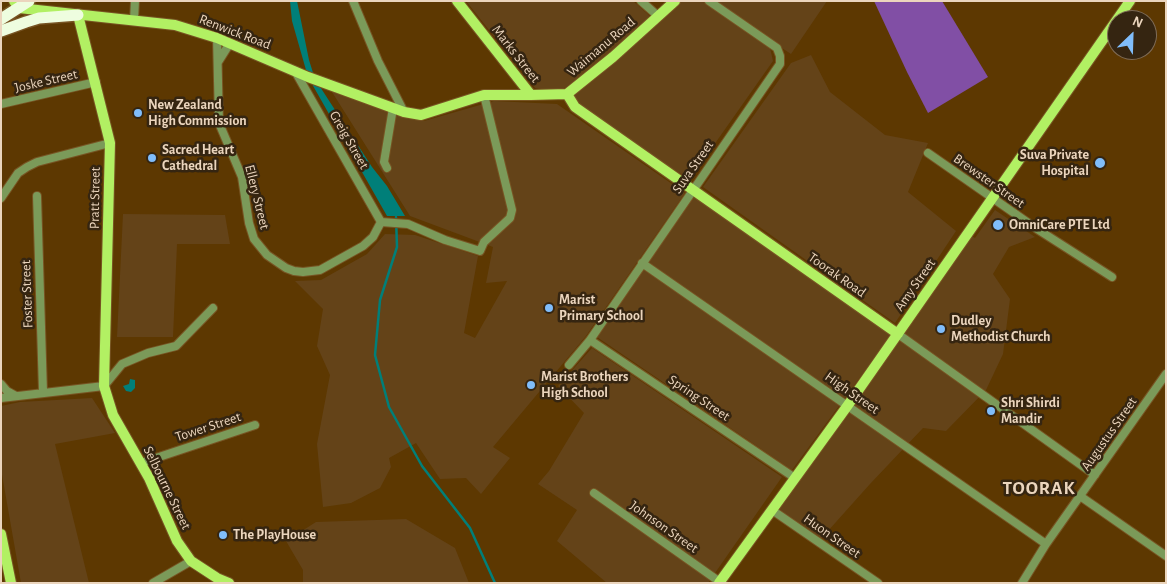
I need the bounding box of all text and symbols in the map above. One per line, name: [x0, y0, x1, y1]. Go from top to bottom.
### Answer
north arrow: [1107, 10, 1157, 60]
street label: Renwick Road: [197, 11, 273, 53]
street label: Waimanu Road: [564, 14, 638, 80]
text: N: [1130, 14, 1145, 31]
street label: Marks Street: [488, 22, 544, 86]
street label: Joske Street: [13, 66, 79, 96]
place label: New Zealand High Commission: [148, 97, 247, 130]
marker: New Zealand High Commission: [132, 107, 144, 119]
street label: Greig Street: [326, 108, 372, 172]
street label: Suva Street: [669, 137, 717, 197]
place label: Sacred Heart Cathedral: [162, 142, 234, 174]
place label: Suva Private Hospital: [1020, 147, 1089, 180]
street label: Brewster Street: [950, 150, 1028, 212]
marker: Sacred Heart Cathedral: [146, 152, 158, 164]
marker: Suva Private Hospital: [1093, 156, 1107, 170]
street label: Ellery Street: [241, 163, 273, 231]
street label: Pratt Street: [86, 167, 104, 229]
place label: OmniCare PTE Ltd: [1009, 217, 1110, 233]
marker: OmniCare PTE Ltd: [991, 218, 1005, 232]
street label: Toorak Road: [805, 249, 869, 301]
street label: Amy Street: [891, 256, 939, 314]
street label: Foster Street: [17, 260, 37, 328]
place label: Marist Primary School: [559, 292, 644, 324]
marker: Marist Primary School: [543, 302, 555, 314]
place label: Dudley Methodist Church: [951, 313, 1051, 346]
marker: Dudley Methodist Church: [935, 323, 947, 335]
street label: High Street: [822, 368, 882, 418]
place label: Marist Brothers High School: [541, 369, 628, 402]
street label: Spring Street: [665, 371, 733, 425]
marker: Marist Brothers High School: [525, 379, 537, 391]
street label: Augustus Street: [1077, 394, 1141, 474]
place label: Shri Shirdi Mandir: [1001, 395, 1060, 428]
marker: Shri Shirdi Mandir: [985, 405, 997, 417]
street label: Tower Street: [173, 408, 243, 446]
street label: Selbourne Street: [140, 444, 194, 532]
district label: TOORAK: [1002, 477, 1076, 499]
street label: Johnson Street: [627, 497, 701, 557]
street label: Huon Street: [800, 510, 864, 562]
place label: The PlayHouse: [233, 527, 316, 543]
marker: The PlayHouse: [217, 529, 229, 541]

